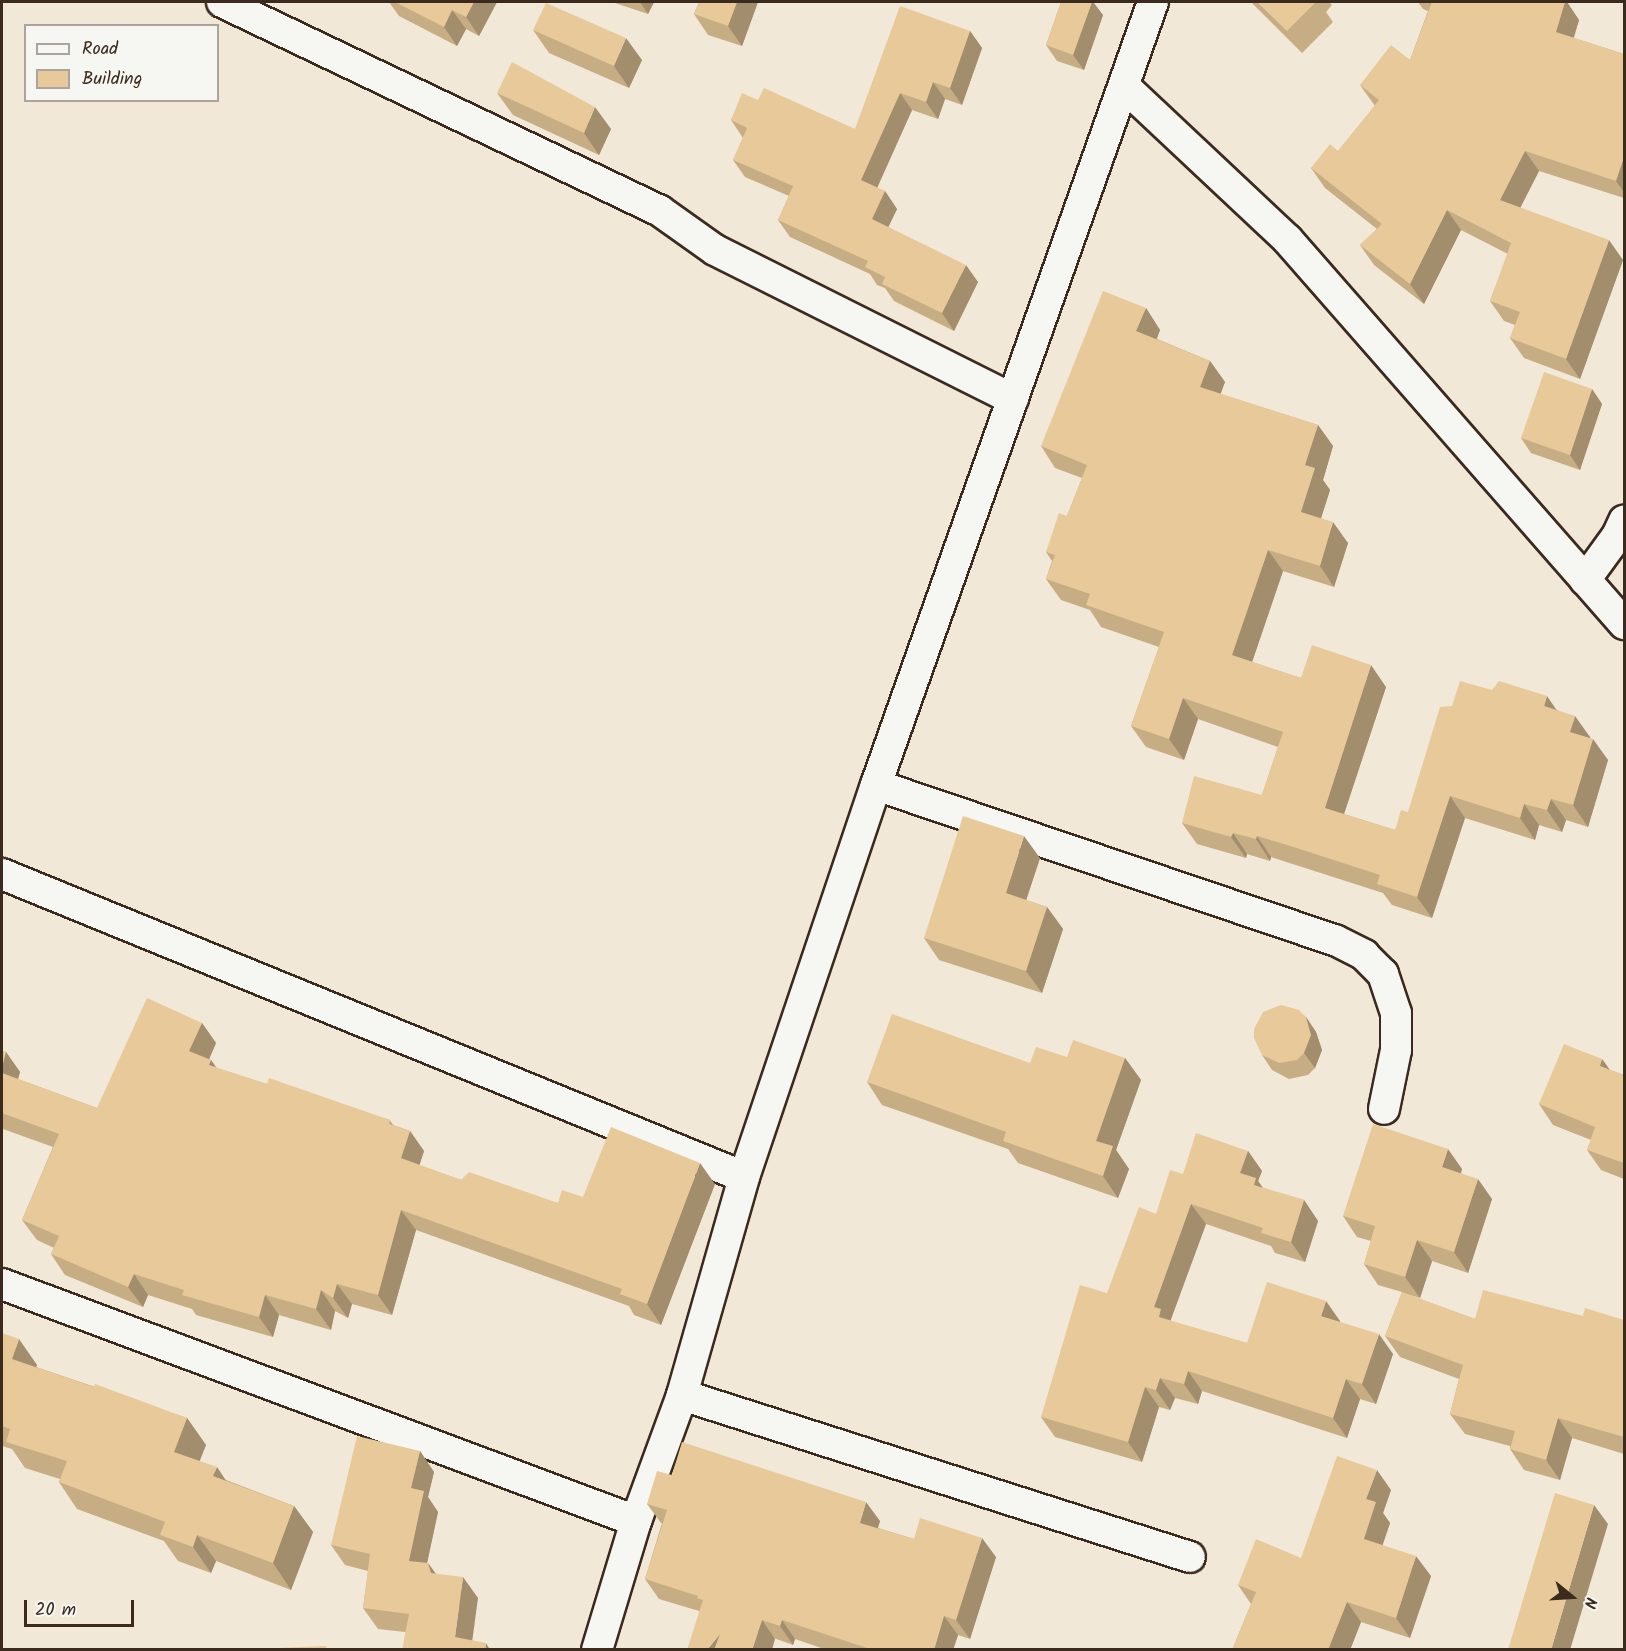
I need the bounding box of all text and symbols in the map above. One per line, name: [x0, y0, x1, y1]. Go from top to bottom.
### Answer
legend: [24, 24, 219, 102]
text: Road: [82, 35, 118, 64]
text: Building: [82, 65, 142, 94]
north arrow: [1542, 1567, 1602, 1627]
scale bar: [27, 1588, 136, 1626]
text: N: [1576, 1594, 1603, 1611]
text: 20 m: [35, 1596, 76, 1625]

